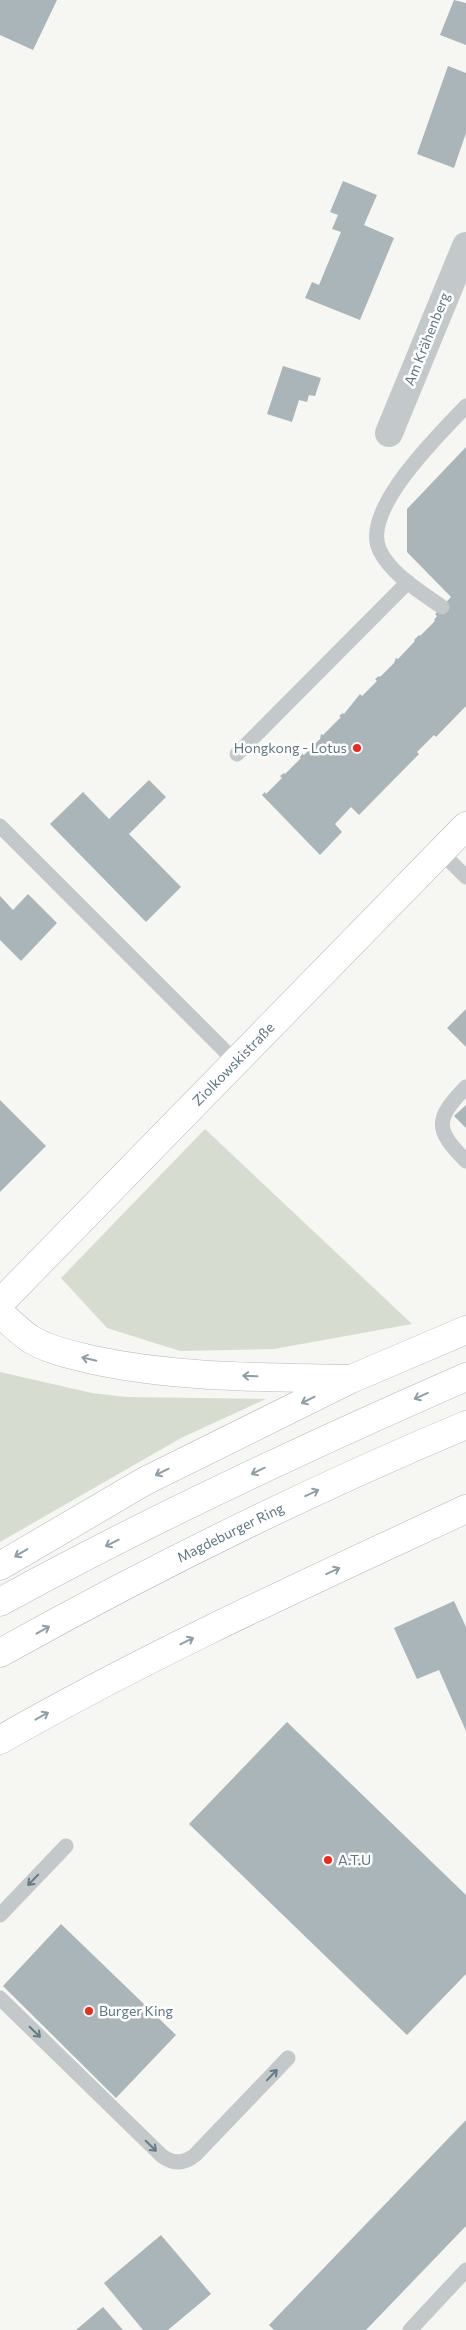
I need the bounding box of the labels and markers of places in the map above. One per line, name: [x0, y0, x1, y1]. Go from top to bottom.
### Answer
place label: Hongkong - Lotus: [234, 739, 347, 756]
marker: Hongkong - Lotus: [351, 742, 363, 754]
place label: A.T.U: [338, 1851, 371, 1868]
marker: A.T.U: [322, 1854, 334, 1866]
place label: Burger King: [99, 2002, 174, 2019]
marker: Burger King: [83, 2005, 95, 2017]

